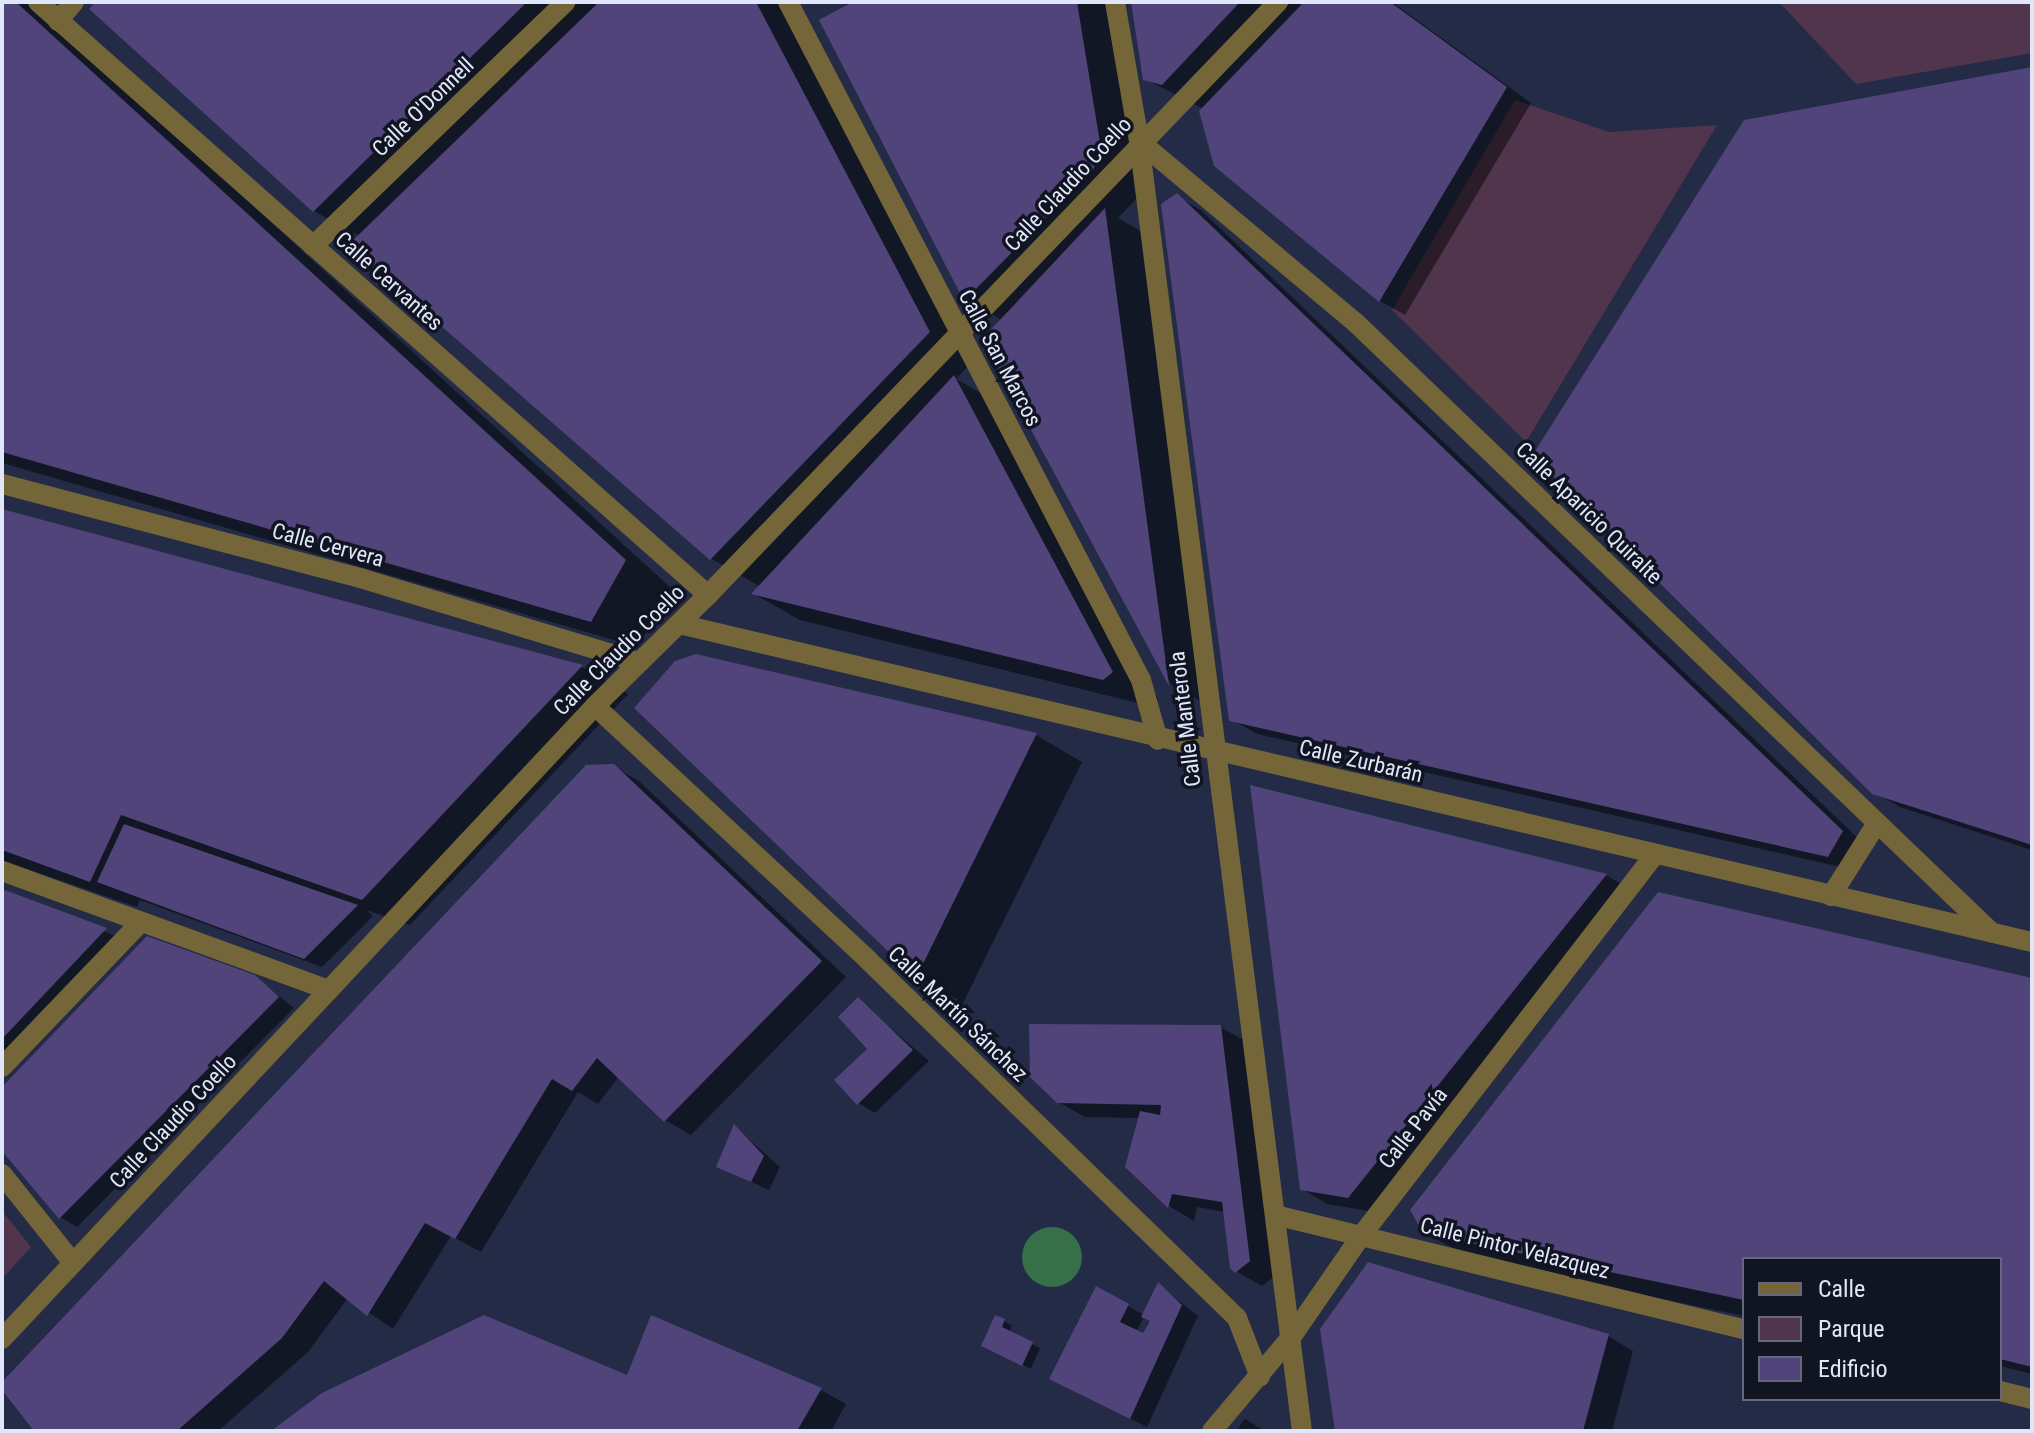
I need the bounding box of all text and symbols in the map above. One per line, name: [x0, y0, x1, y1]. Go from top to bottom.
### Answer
street label: Calle O'Donnell: [367, 52, 479, 162]
street label: Calle Claudio Coello: [999, 111, 1137, 257]
street label: Calle Cervantes: [330, 226, 448, 336]
street label: Calle San Marcos: [953, 285, 1047, 431]
street label: Calle Aparicio Quiralte: [1510, 436, 1668, 590]
street label: Calle Cervera: [269, 517, 387, 573]
street label: Calle Claudio Coello: [548, 579, 690, 721]
street label: Calle Manterola: [1164, 650, 1206, 788]
street label: Calle Zurbarán: [1297, 734, 1425, 788]
street label: Calle Martín Sánchez: [883, 941, 1033, 1087]
street label: Calle Claudio Coello: [104, 1048, 242, 1194]
street label: Calle Pavía: [1373, 1082, 1453, 1174]
street label: Calle Pintor Velazquez: [1418, 1212, 1612, 1284]
legend: [1742, 1257, 2002, 1401]
text: Calle: [1818, 1275, 1865, 1303]
text: Parque: [1818, 1315, 1885, 1343]
text: Edificio: [1818, 1355, 1888, 1383]

